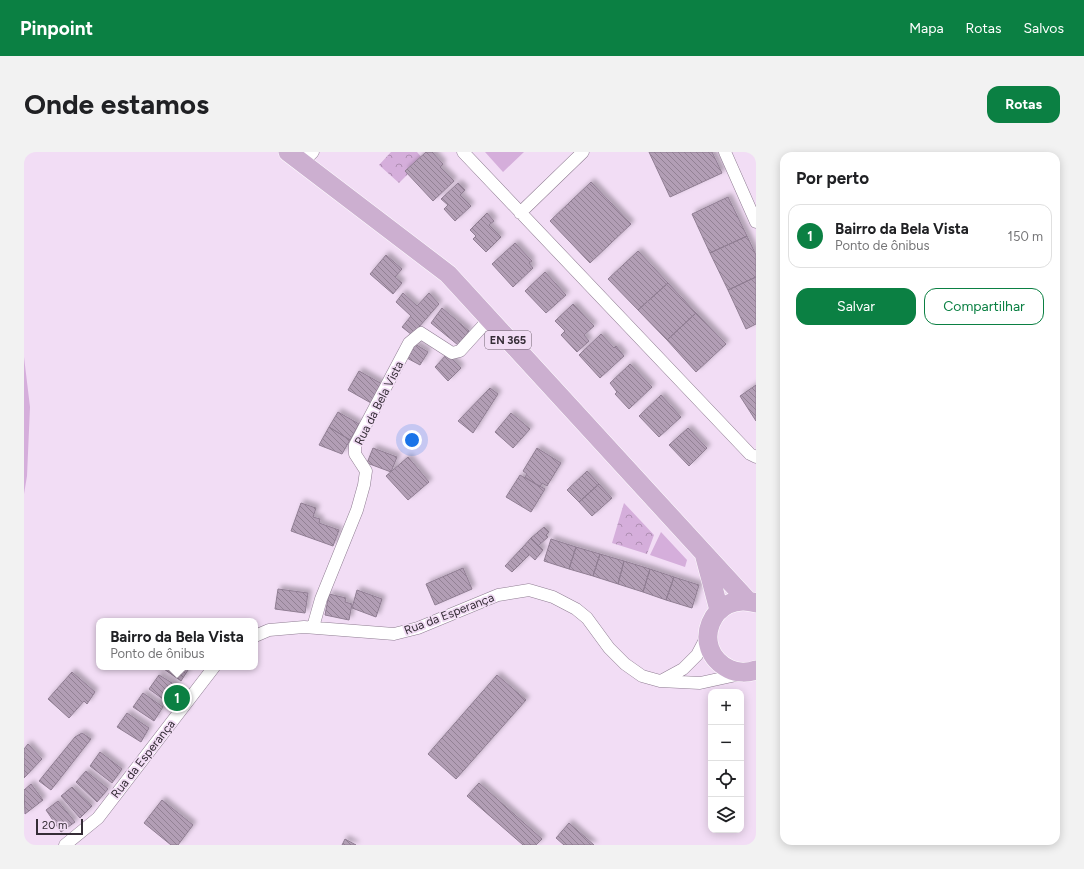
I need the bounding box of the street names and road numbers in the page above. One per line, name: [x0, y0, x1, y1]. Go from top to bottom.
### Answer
road number: EN 365: [485, 331, 531, 349]
street label: Rua da Bela Vista: [352, 359, 406, 447]
street label: Rua da Esperança: [402, 590, 496, 638]
street label: Rua da Esperança: [108, 717, 178, 801]

